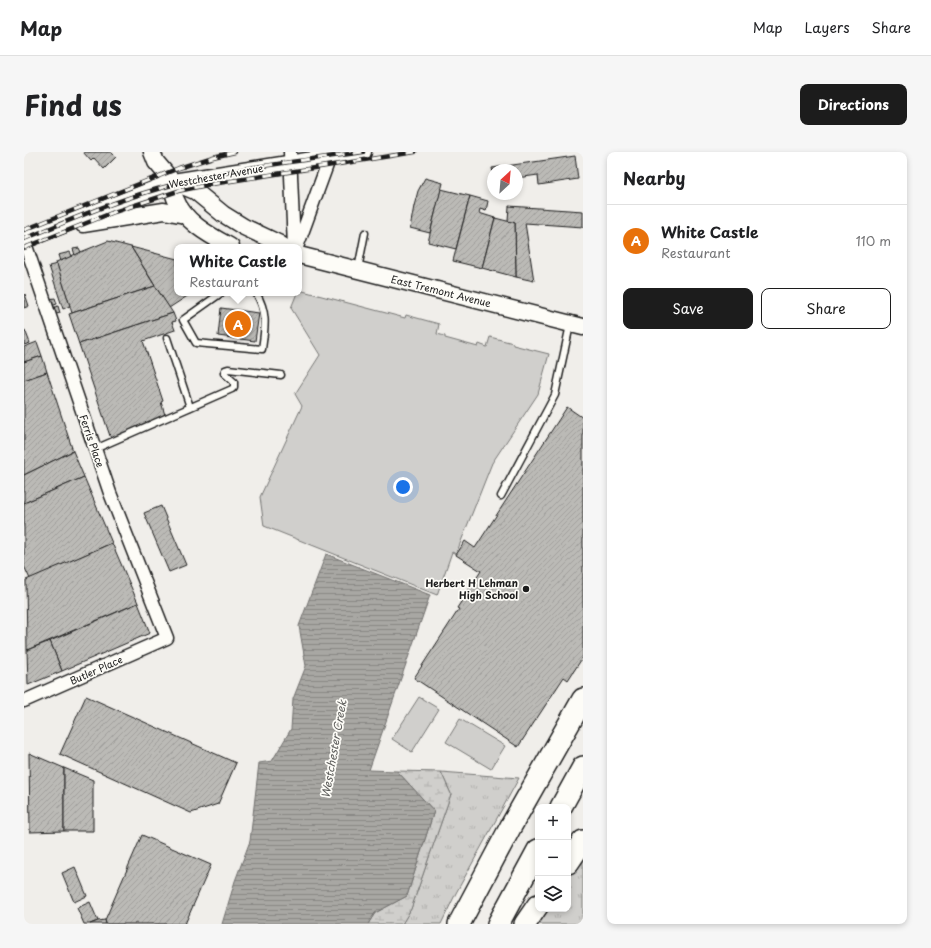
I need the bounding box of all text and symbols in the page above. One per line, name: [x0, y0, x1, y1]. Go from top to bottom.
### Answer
text: Map: [20, 14, 62, 42]
text: Map: [753, 17, 783, 38]
text: Layers: [805, 17, 850, 38]
text: Share: [872, 17, 911, 38]
text: Find us: [24, 83, 122, 126]
button: Directions: [800, 84, 907, 125]
street label: Westchester Avenue: [167, 160, 265, 191]
north arrow: [487, 164, 523, 200]
text: Nearby: [623, 165, 685, 191]
text: White Castle: [661, 220, 759, 243]
text: A: [631, 231, 641, 250]
text: 110 m: [856, 231, 891, 250]
text: Restaurant: [661, 243, 731, 262]
popup: [174, 244, 302, 296]
text: White Castle: [189, 249, 287, 272]
street label: East Tremont Avenue: [390, 271, 493, 310]
text: Restaurant: [189, 272, 259, 291]
button: Save: [623, 288, 753, 329]
button: Share: [761, 288, 891, 329]
pin: A: [225, 309, 251, 339]
street label: Ferris Place: [76, 412, 109, 469]
your location: [393, 477, 413, 497]
place label: Herbert H Lehman High School: [425, 575, 518, 602]
marker: Herbert H Lehman High School: [521, 584, 531, 594]
street label: Butler Place: [67, 651, 125, 688]
water label: Westchester Creek: [316, 697, 351, 799]
map controls: [535, 804, 571, 912]
button: +: [535, 804, 571, 840]
button: −: [535, 840, 571, 876]
button: layers: [535, 876, 571, 912]

